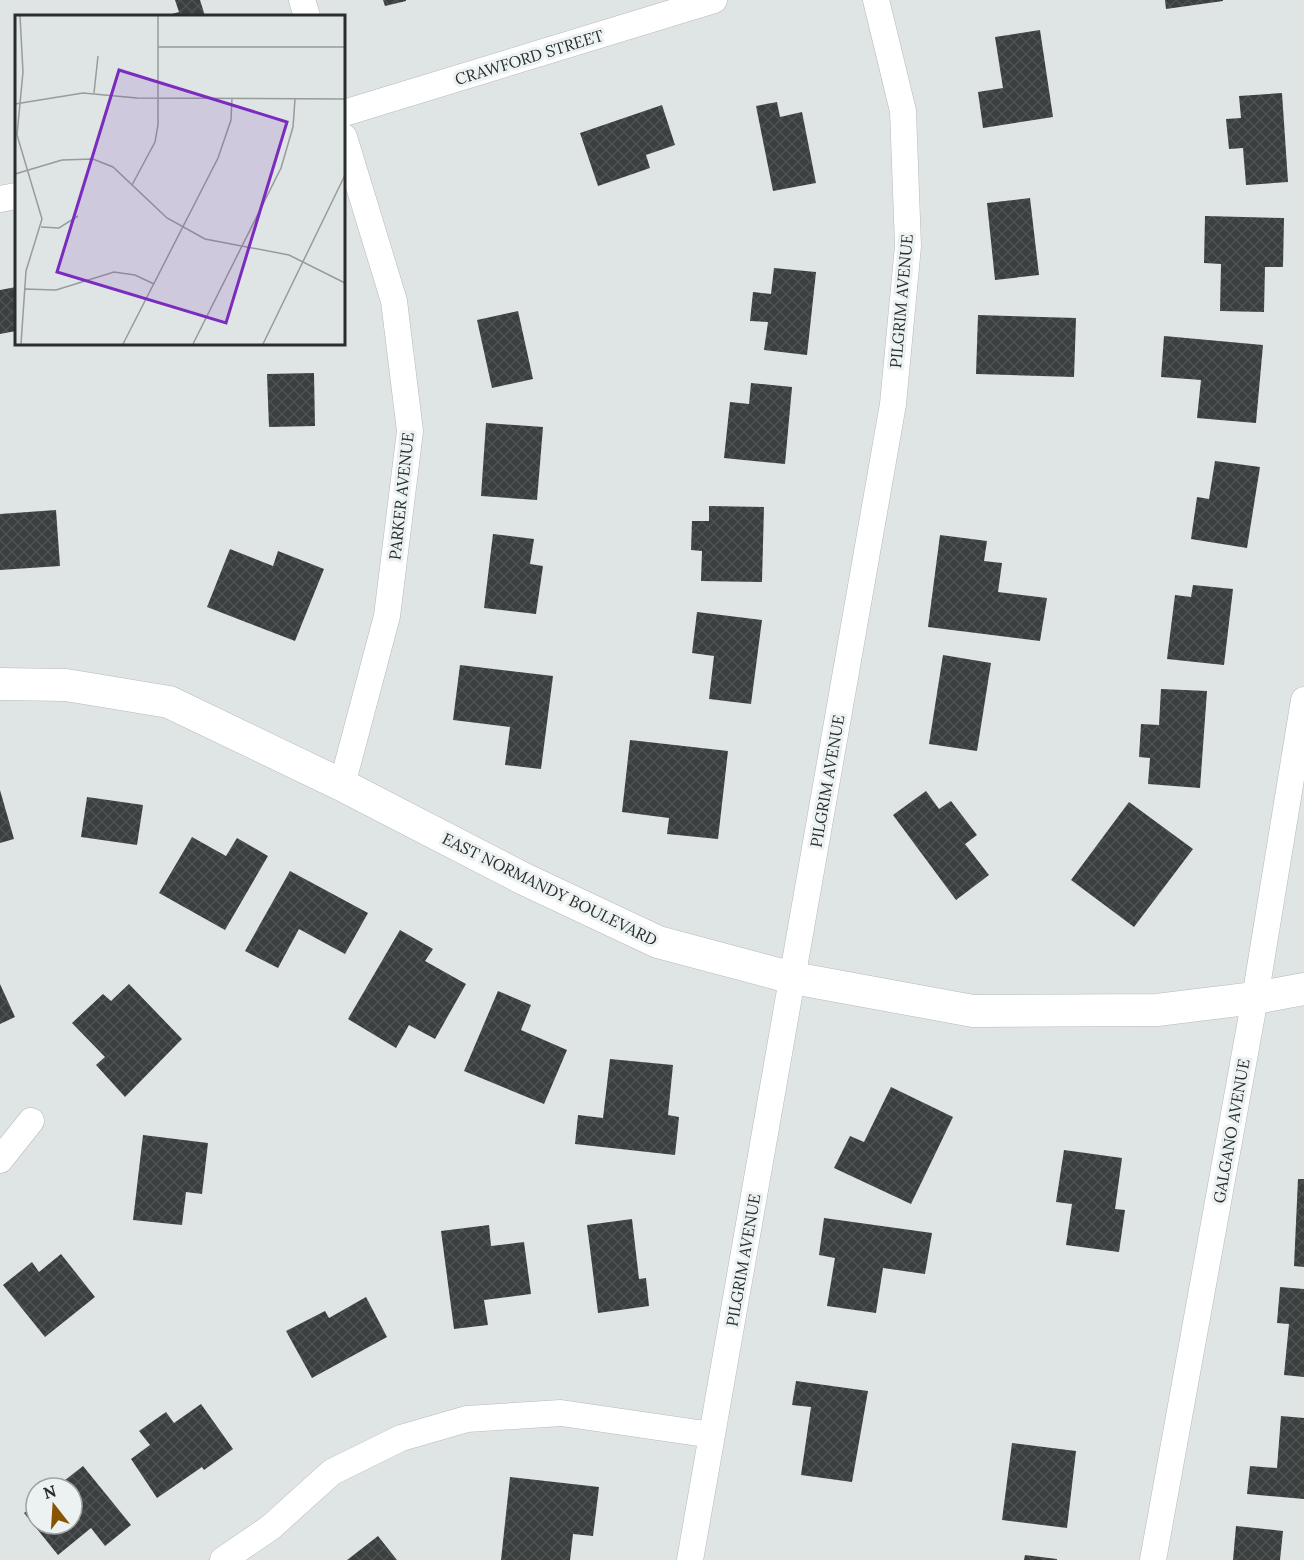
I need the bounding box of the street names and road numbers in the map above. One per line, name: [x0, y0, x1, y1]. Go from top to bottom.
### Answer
street label: CRAWFORD STREET: [452, 25, 606, 89]
street label: PILGRIM AVENUE: [885, 233, 917, 369]
street label: PARKER AVENUE: [384, 431, 418, 561]
street label: PILGRIM AVENUE: [805, 713, 849, 849]
street label: EAST NORMANDY BOULEVARD: [439, 828, 661, 950]
street label: GALGANO AVENUE: [1208, 1057, 1254, 1205]
street label: PILGRIM AVENUE: [721, 1192, 765, 1328]

